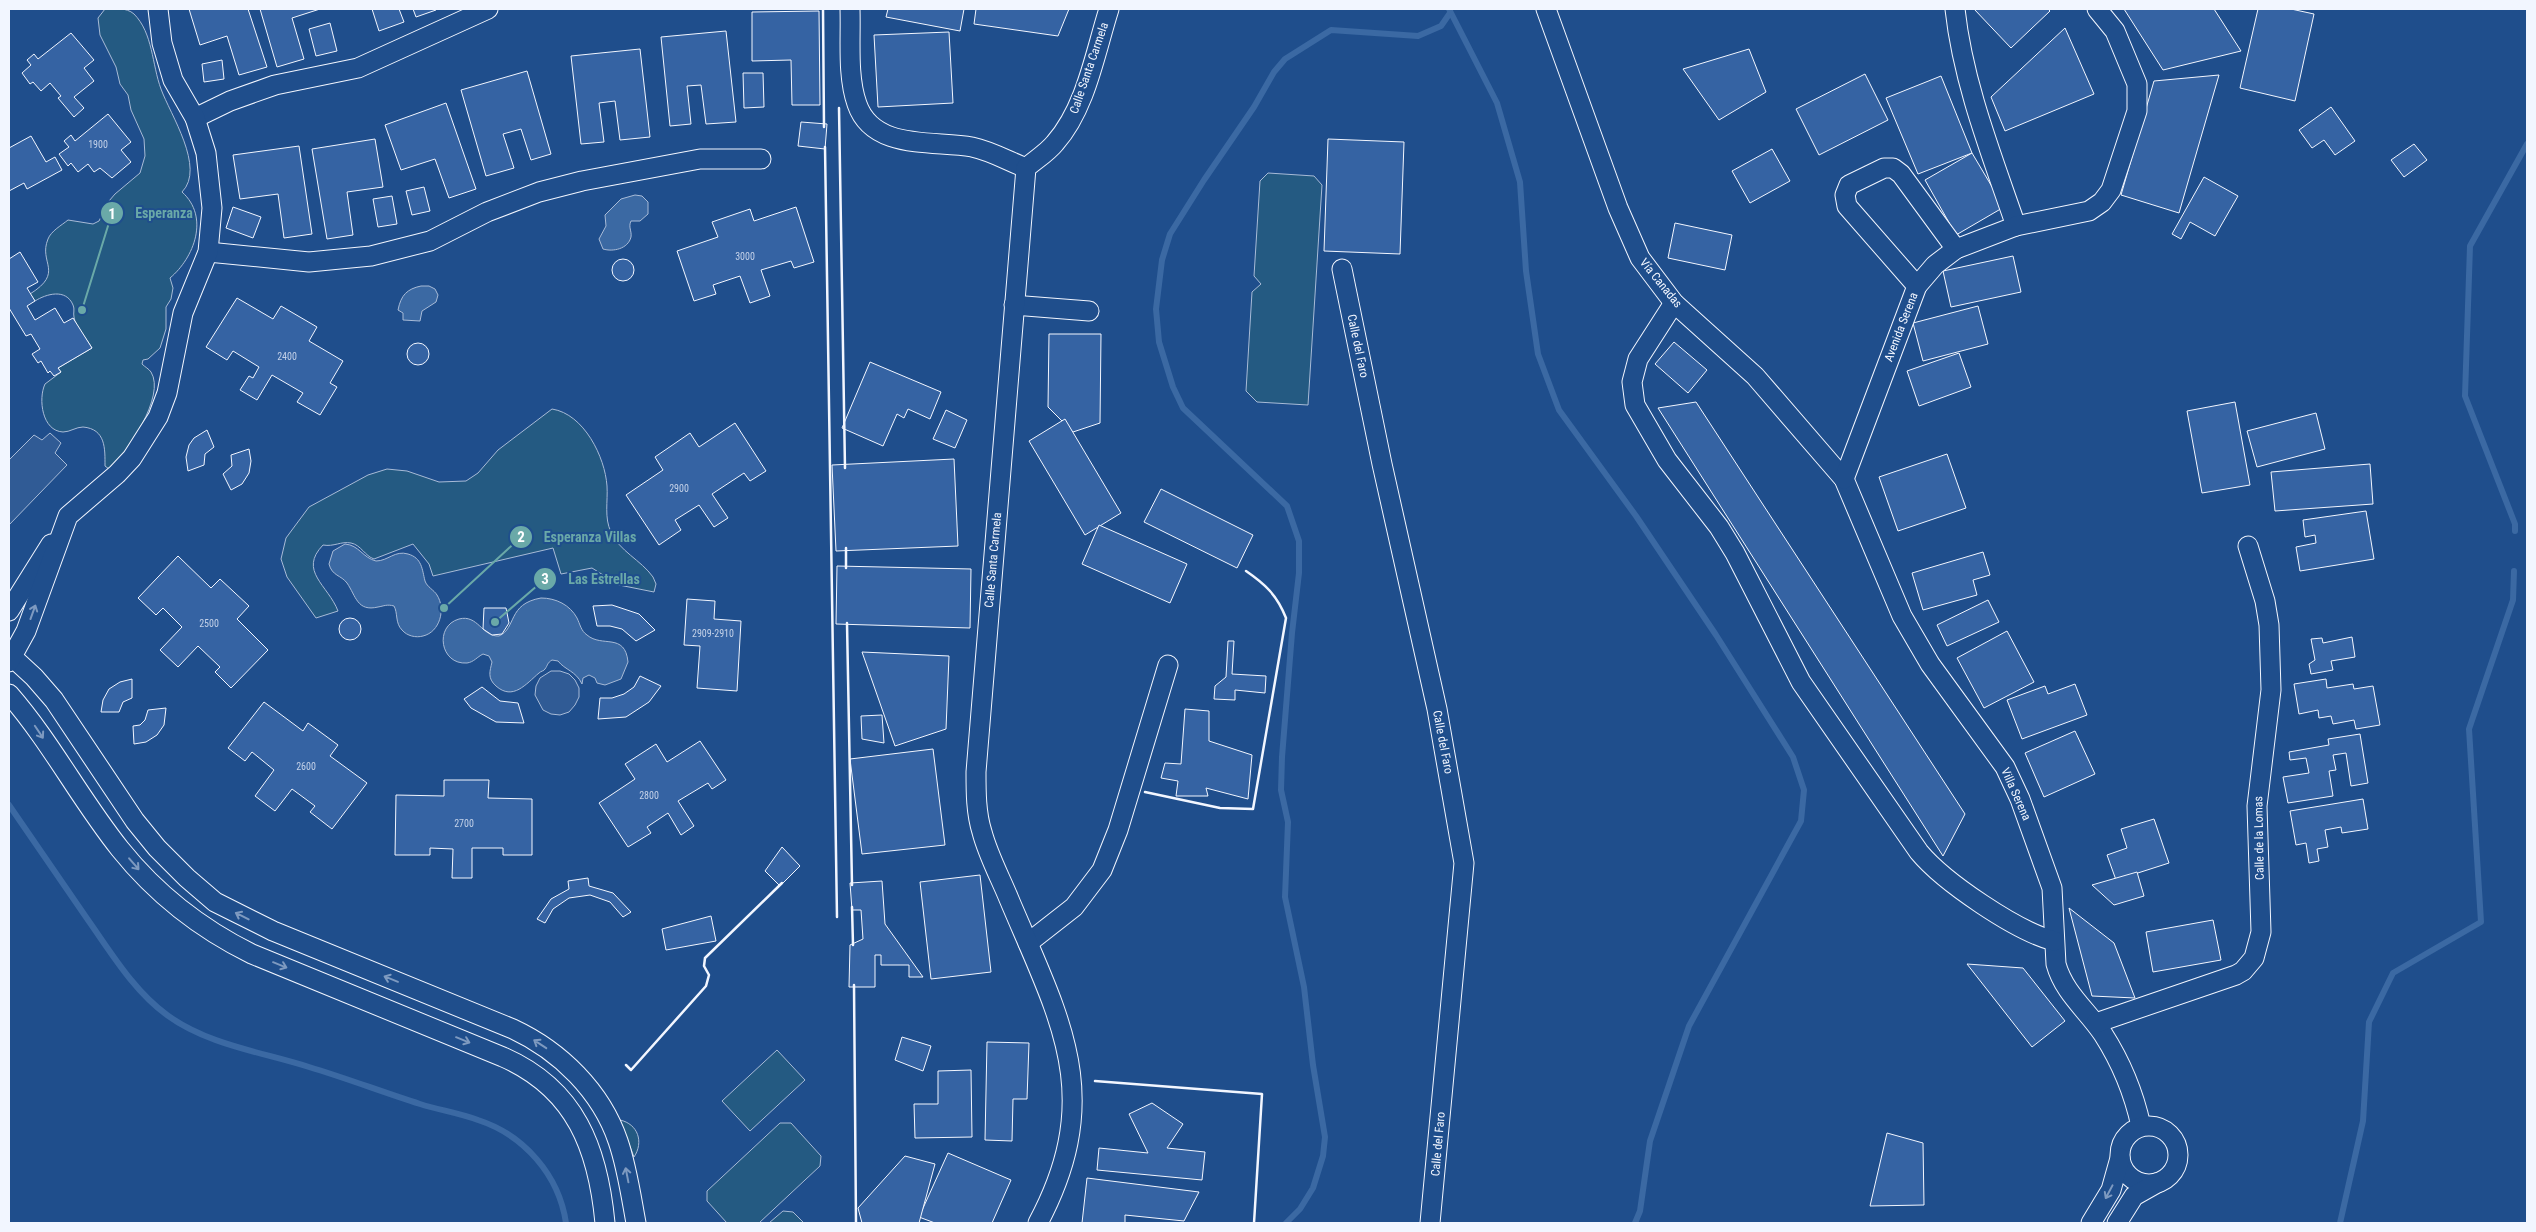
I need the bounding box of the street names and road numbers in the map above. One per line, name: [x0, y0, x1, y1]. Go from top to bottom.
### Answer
street label: Calle Santa Carmela: [1067, 20, 1111, 116]
street label: Vía Canadas: [1637, 256, 1685, 310]
street label: Avenida Serena: [1881, 290, 1921, 364]
street label: Calle del Faro: [1344, 313, 1372, 379]
street label: Calle Santa Carmela: [982, 512, 1004, 608]
street label: Calle del Faro: [1430, 709, 1456, 775]
street label: Villa Serena: [1998, 766, 2034, 823]
street label: Calle de la Lomas: [2251, 796, 2267, 880]
street label: Calle del Faro: [1428, 1111, 1448, 1177]

